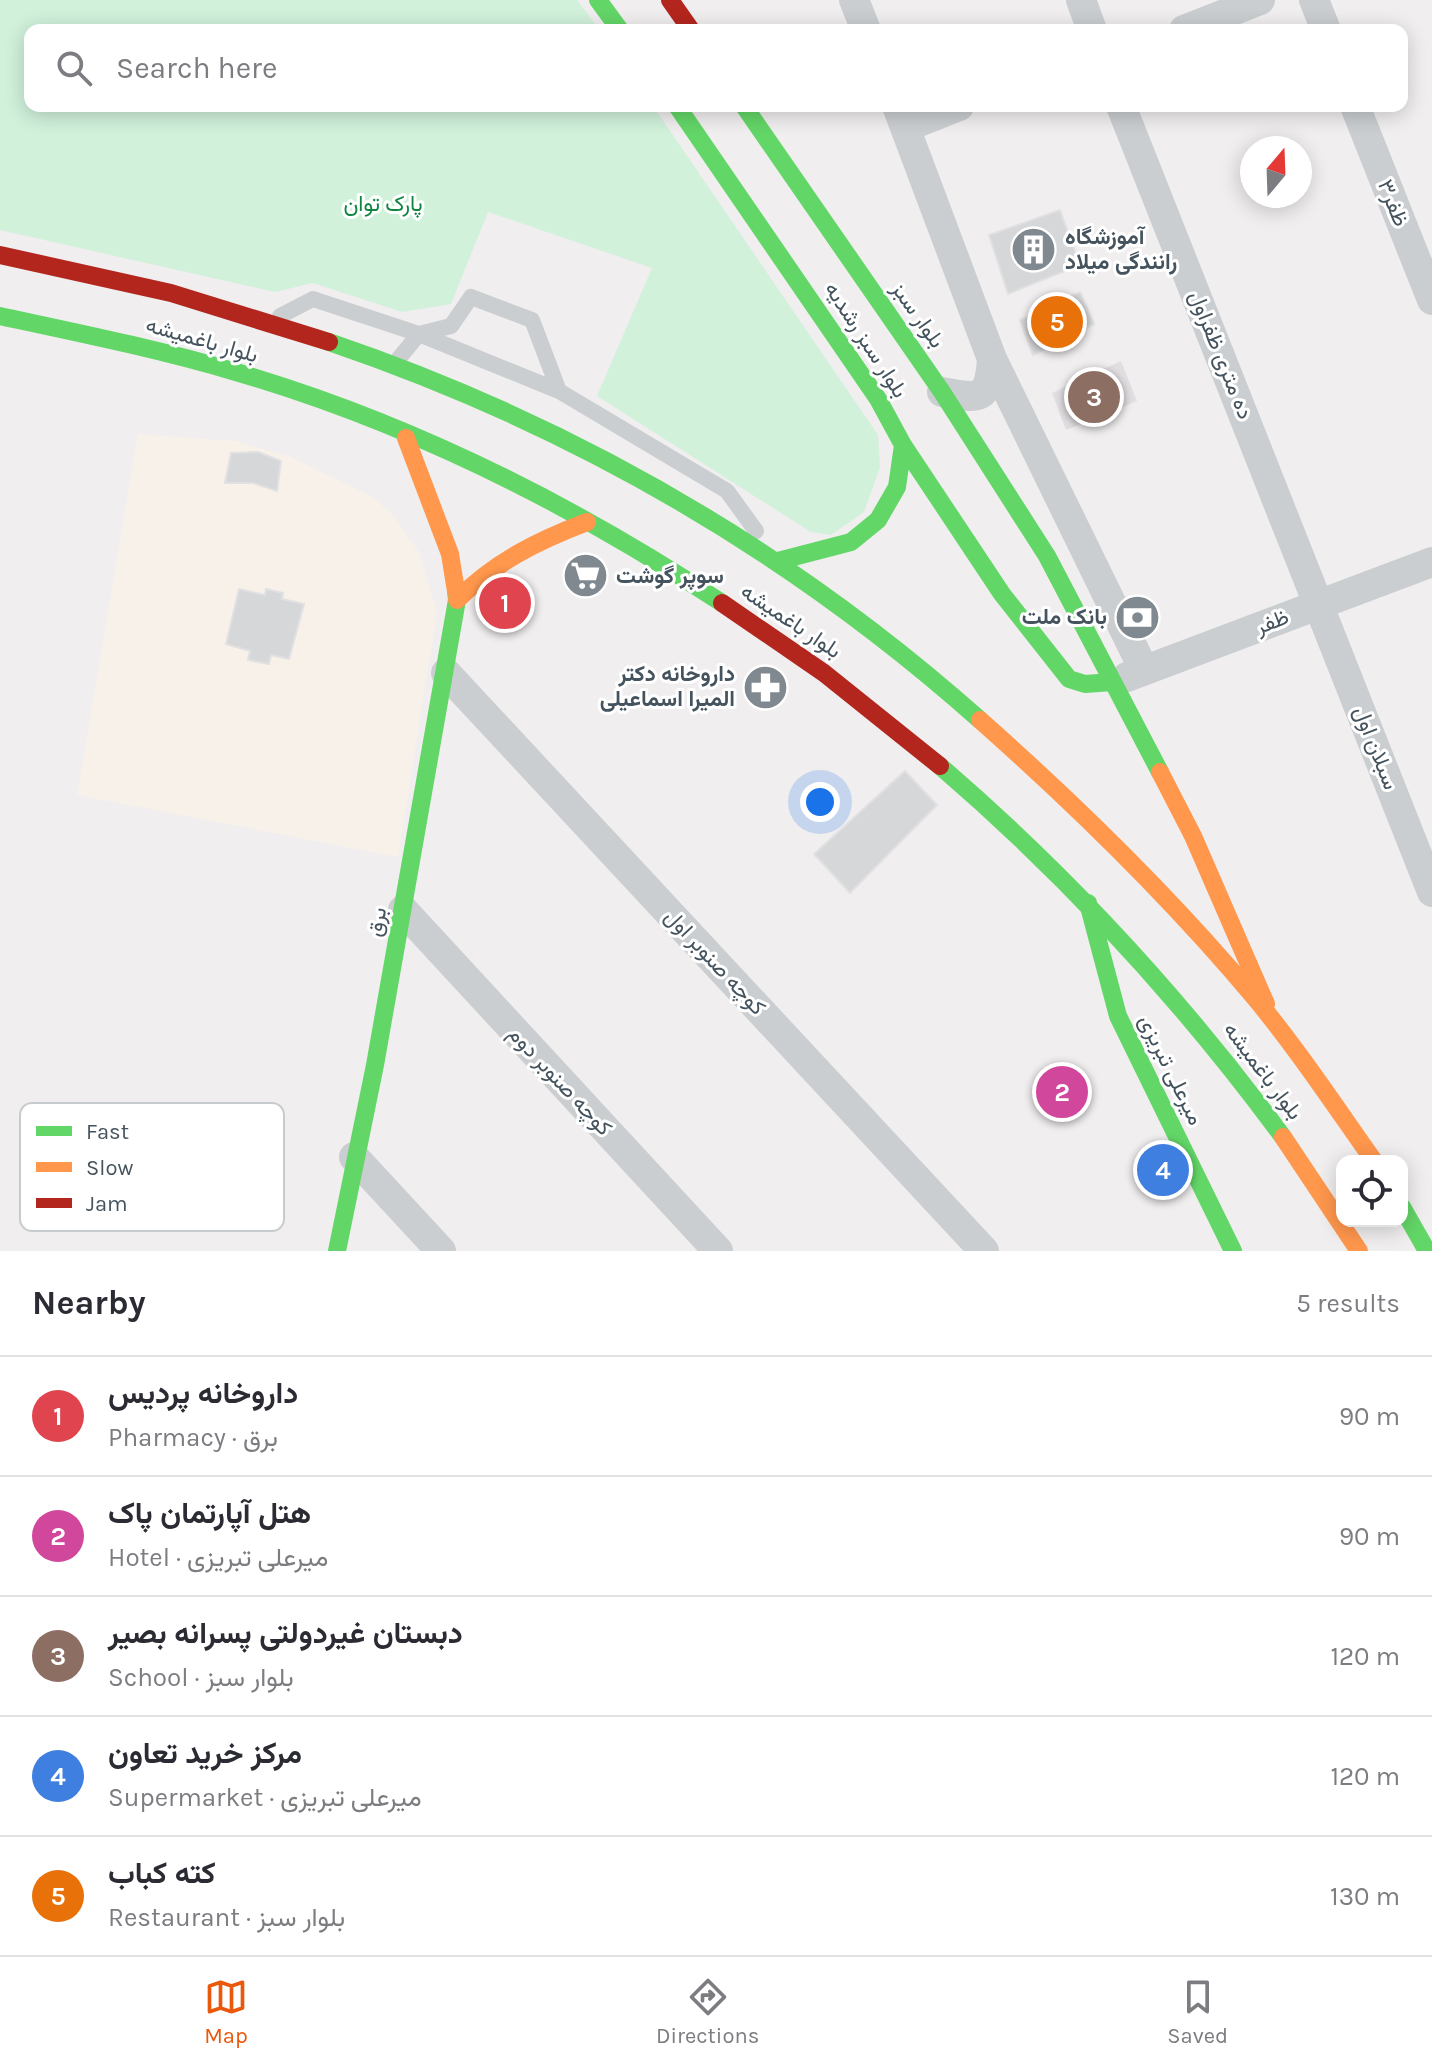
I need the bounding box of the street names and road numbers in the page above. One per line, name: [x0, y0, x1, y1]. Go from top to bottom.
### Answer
street label: ظفر۳: [1372, 176, 1414, 230]
street label: بلوار سبز: [885, 276, 950, 353]
street label: بلوار سبز رشدیه: [819, 277, 913, 403]
street label: ده متری ظفراول: [1183, 287, 1259, 423]
street label: بلوار باغمیشه: [143, 312, 261, 368]
street label: بلوار باغمیشه: [736, 578, 846, 664]
street label: ظفر: [1251, 604, 1292, 641]
street label: سبلان اول: [1348, 703, 1404, 793]
street label: کوچه صنوبر اول: [658, 904, 771, 1021]
street label: برق: [362, 905, 392, 939]
street label: میرعلی تبریزی: [1133, 1010, 1209, 1130]
street label: بلوار باغمیشه: [1218, 1017, 1308, 1125]
street label: کوچه صنوبر دوم: [502, 1021, 617, 1142]

